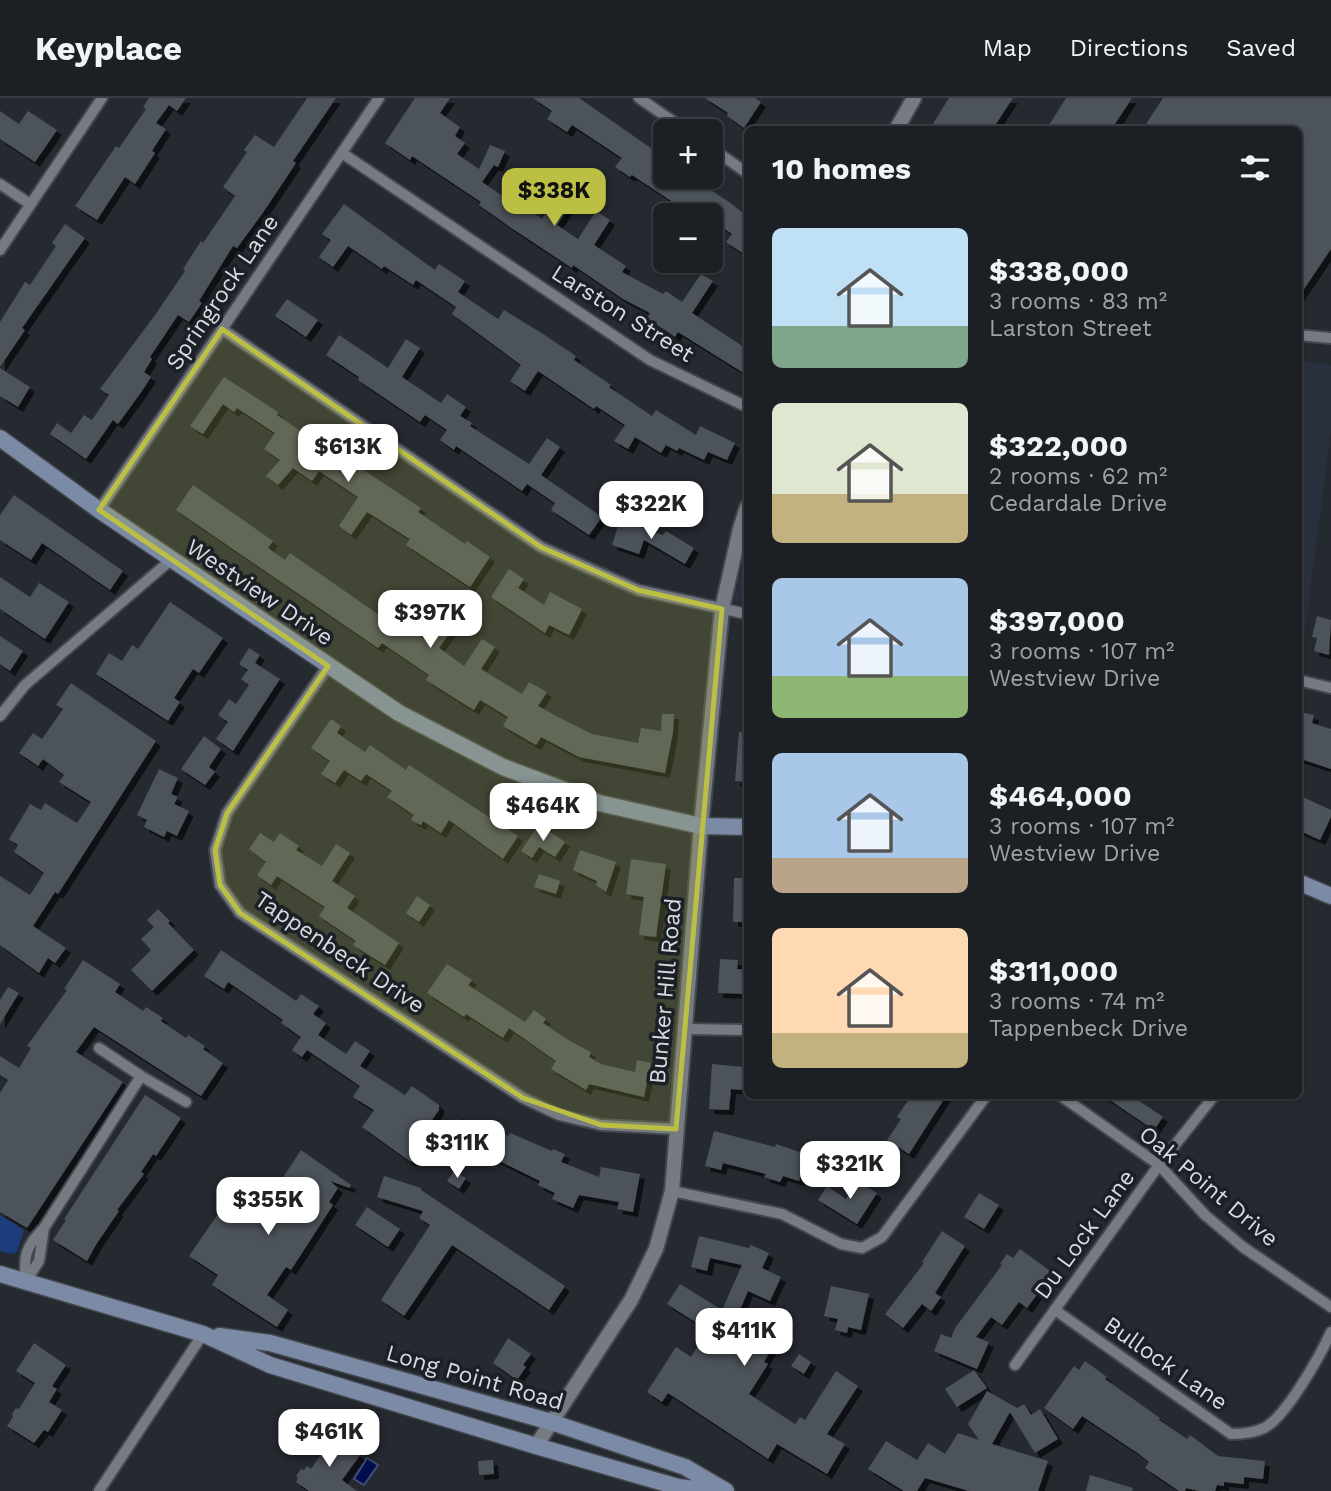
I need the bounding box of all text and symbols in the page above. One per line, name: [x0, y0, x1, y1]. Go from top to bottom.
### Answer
text: Keyplace: [35, 29, 182, 68]
text: Map: [983, 34, 1032, 62]
text: Directions: [1070, 34, 1188, 62]
text: Saved: [1226, 34, 1296, 62]
map controls: [653, 119, 723, 273]
button: +: [653, 119, 723, 189]
icon: filters: [1236, 149, 1274, 187]
text: 10 homes: [772, 151, 911, 186]
pin: $338K: [505, 169, 603, 228]
text: $338K: [518, 177, 590, 204]
button: −: [653, 203, 723, 273]
street label: Springrock Lane: [161, 210, 284, 375]
text: $338,000: [989, 253, 1129, 288]
icon: home: [828, 256, 912, 340]
street label: Larston Street: [547, 259, 699, 368]
text: 3 rooms · 83 m²: [989, 288, 1167, 315]
text: Larston Street: [989, 315, 1152, 342]
pin: $613K: [299, 424, 397, 484]
text: $322,000: [989, 428, 1128, 463]
icon: home: [828, 431, 912, 515]
text: $613K: [314, 433, 382, 460]
text: 2 rooms · 62 m²: [989, 463, 1167, 490]
pin: $322K: [602, 482, 700, 541]
text: $322K: [615, 490, 687, 517]
text: Cedardale Drive: [989, 490, 1167, 517]
street label: Westview Drive: [181, 533, 338, 651]
pin: $397K: [381, 590, 479, 650]
text: $397K: [394, 599, 466, 626]
text: $397,000: [989, 603, 1125, 638]
icon: home: [828, 606, 912, 690]
text: 3 rooms · 107 m²: [989, 638, 1175, 665]
text: Westview Drive: [989, 665, 1160, 692]
text: $464,000: [989, 778, 1132, 813]
icon: home: [828, 781, 912, 865]
pin: $464K: [494, 784, 592, 843]
text: $464K: [506, 792, 580, 819]
text: 3 rooms · 107 m²: [989, 813, 1175, 840]
text: Westview Drive: [989, 840, 1160, 867]
street label: Tappenbeck Drive: [250, 886, 430, 1019]
street label: Bunker Hill Road: [644, 897, 687, 1085]
text: $311,000: [989, 953, 1118, 988]
icon: home: [828, 956, 912, 1040]
text: 3 rooms · 74 m²: [989, 988, 1164, 1015]
text: Tappenbeck Drive: [989, 1015, 1188, 1042]
street label: Oak Point Drive: [1134, 1120, 1284, 1252]
pin: $311K: [408, 1121, 506, 1180]
text: $311K: [425, 1129, 489, 1156]
pin: $321K: [801, 1142, 899, 1201]
text: $321K: [816, 1150, 884, 1177]
street label: Du Lock Lane: [1028, 1164, 1140, 1304]
pin: $355K: [219, 1178, 317, 1237]
text: $355K: [232, 1186, 304, 1213]
pin: $411K: [695, 1308, 793, 1368]
street label: Bullock Lane: [1099, 1311, 1233, 1416]
text: $411K: [712, 1317, 776, 1344]
street label: Long Point Road: [383, 1339, 567, 1416]
pin: $461K: [280, 1410, 378, 1469]
text: $461K: [294, 1418, 364, 1445]

